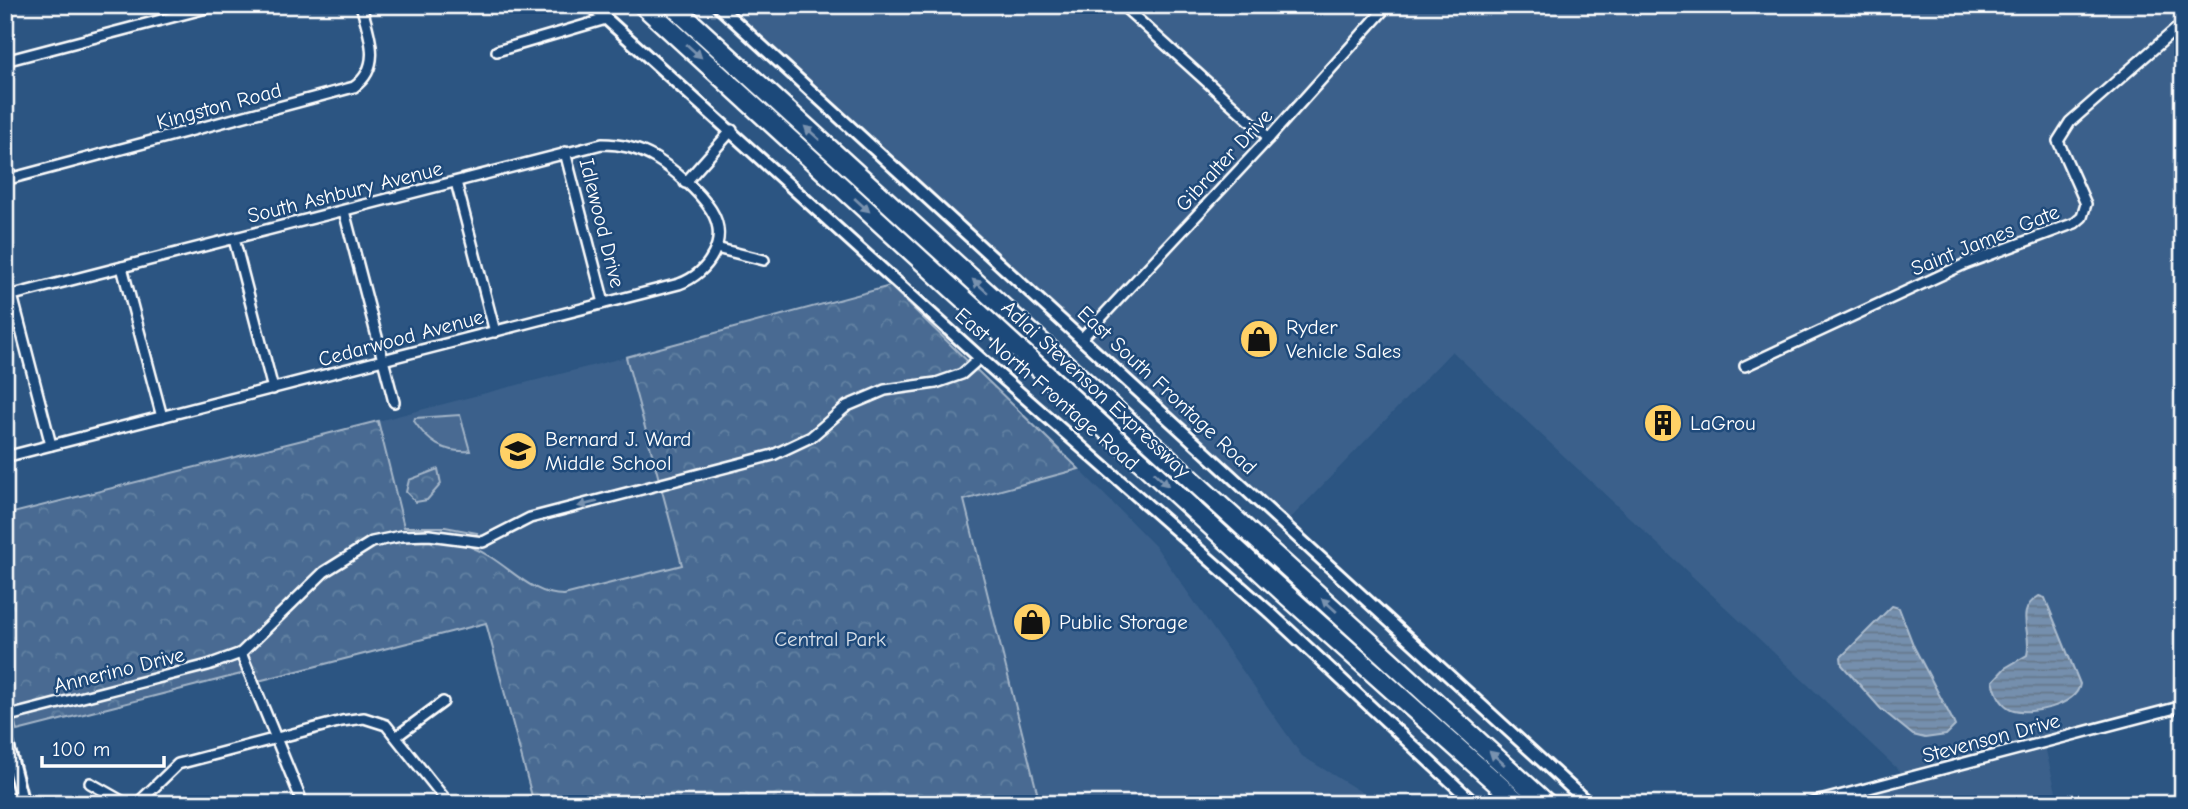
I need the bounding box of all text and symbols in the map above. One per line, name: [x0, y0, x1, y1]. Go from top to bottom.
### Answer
one-way arrow: [685, 43, 702, 59]
street label: Kingston Road: [154, 78, 284, 134]
street label: Gibralter Drive: [1171, 104, 1277, 216]
one-way arrow: [804, 125, 821, 141]
street label: South Ashbury Avenue: [245, 156, 445, 228]
street label: Idlewood Drive: [574, 156, 630, 290]
one-way arrow: [853, 197, 871, 213]
street label: Saint James Gate: [1907, 199, 2063, 281]
one-way arrow: [972, 278, 989, 294]
street label: Adlai Stevenson Expressway: [997, 295, 1196, 483]
street label: East South Frontage Road: [1073, 301, 1261, 479]
street label: East North Frontage Road: [950, 303, 1144, 475]
street label: Cedarwood Avenue: [316, 304, 486, 372]
place label: Ryder Vehicle Sales: [1286, 315, 1401, 363]
shop icon: Ryder Vehicle Sales: [1238, 318, 1280, 360]
building icon: LaGrou: [1642, 402, 1684, 444]
place label: LaGrou: [1690, 411, 1756, 435]
place label: Bernard J. Ward Middle School: [545, 427, 691, 475]
school or university icon: Bernard J. Ward Middle School: [497, 430, 539, 472]
one-way arrow: [1152, 470, 1169, 486]
one-way arrow: [577, 499, 599, 510]
one-way arrow: [1320, 597, 1338, 613]
shop icon: Public Storage: [1011, 601, 1053, 643]
place label: Public Storage: [1059, 610, 1188, 634]
park label: Central Park: [774, 627, 886, 651]
street label: Annerino Drive: [51, 642, 187, 698]
street label: Stevenson Drive: [1920, 708, 2062, 768]
scale bar: [42, 725, 164, 769]
text: 100 m: [52, 737, 110, 761]
one-way arrow: [1488, 750, 1506, 766]

